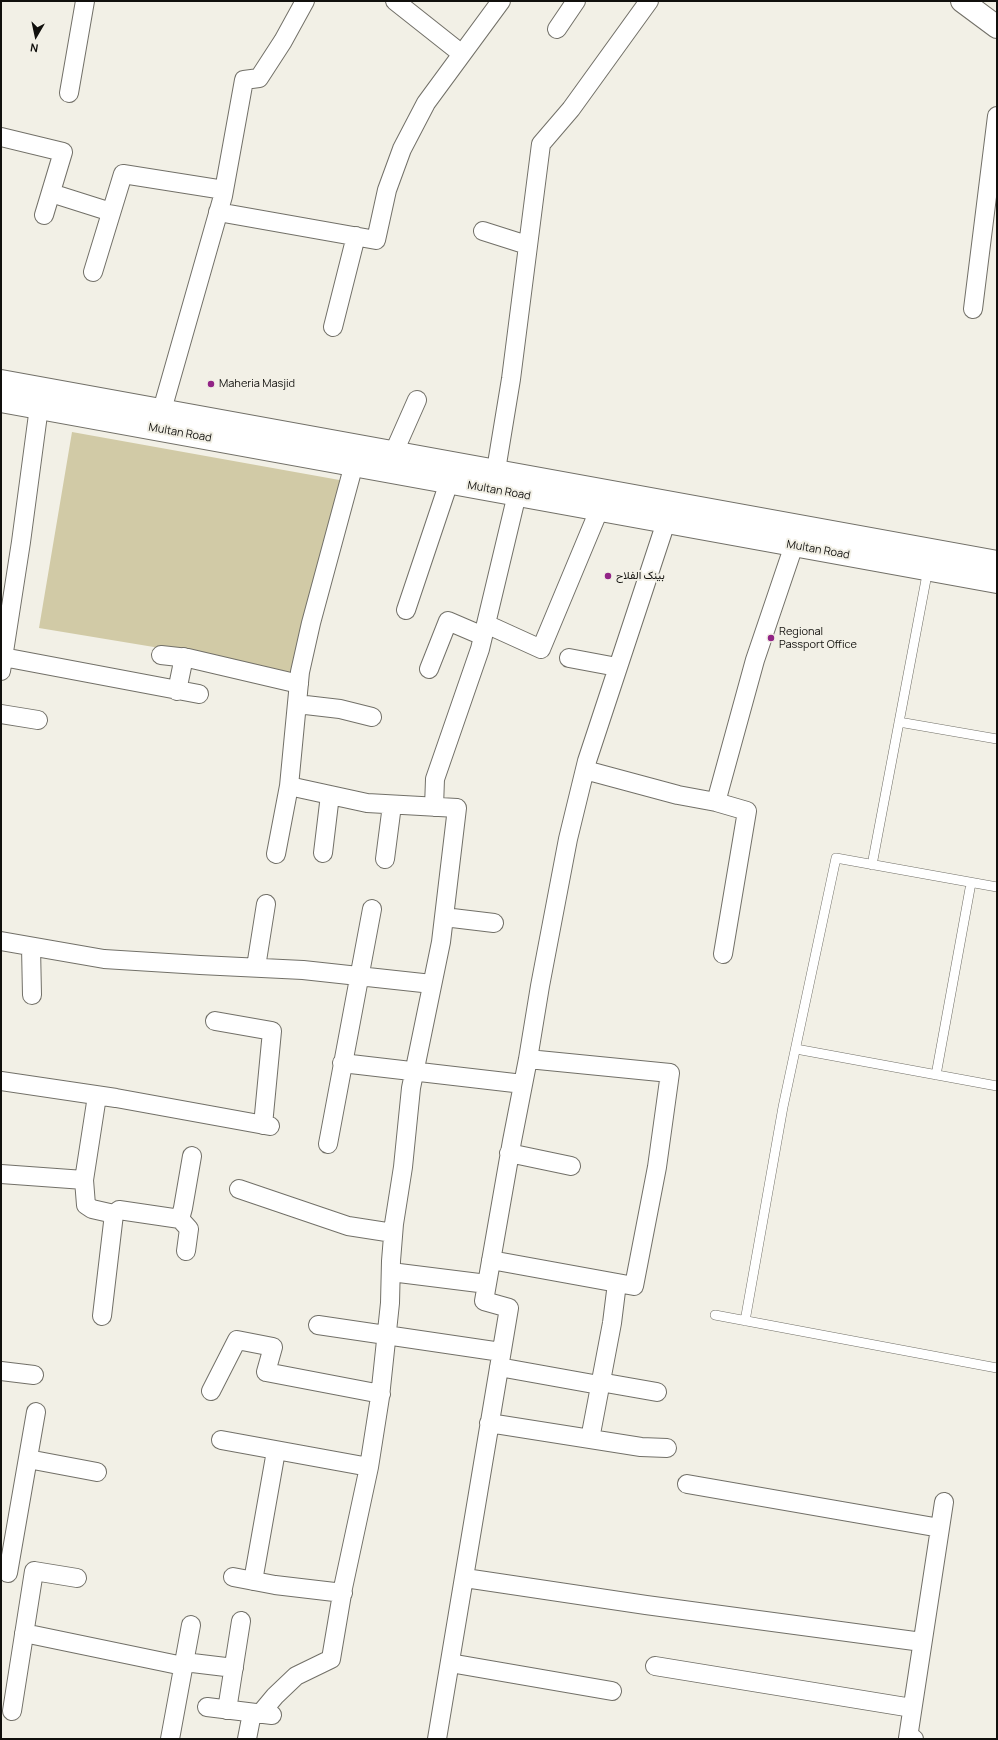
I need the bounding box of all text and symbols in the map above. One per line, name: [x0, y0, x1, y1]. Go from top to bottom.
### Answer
north arrow: [16, 16, 56, 56]
text: N: [29, 40, 39, 56]
place label: Maheria Masjid: [219, 377, 295, 391]
marker: Maheria Masjid: [206, 379, 216, 389]
street label: Multan Road: [148, 421, 212, 445]
street label: Multan Road: [467, 479, 531, 503]
street label: Multan Road: [786, 538, 850, 562]
place label: بینک الفلاح: [616, 569, 665, 583]
marker: بینک الفلاح: [603, 571, 613, 581]
place label: Regional Passport Office: [779, 625, 857, 651]
marker: Regional Passport Office: [766, 633, 776, 643]

